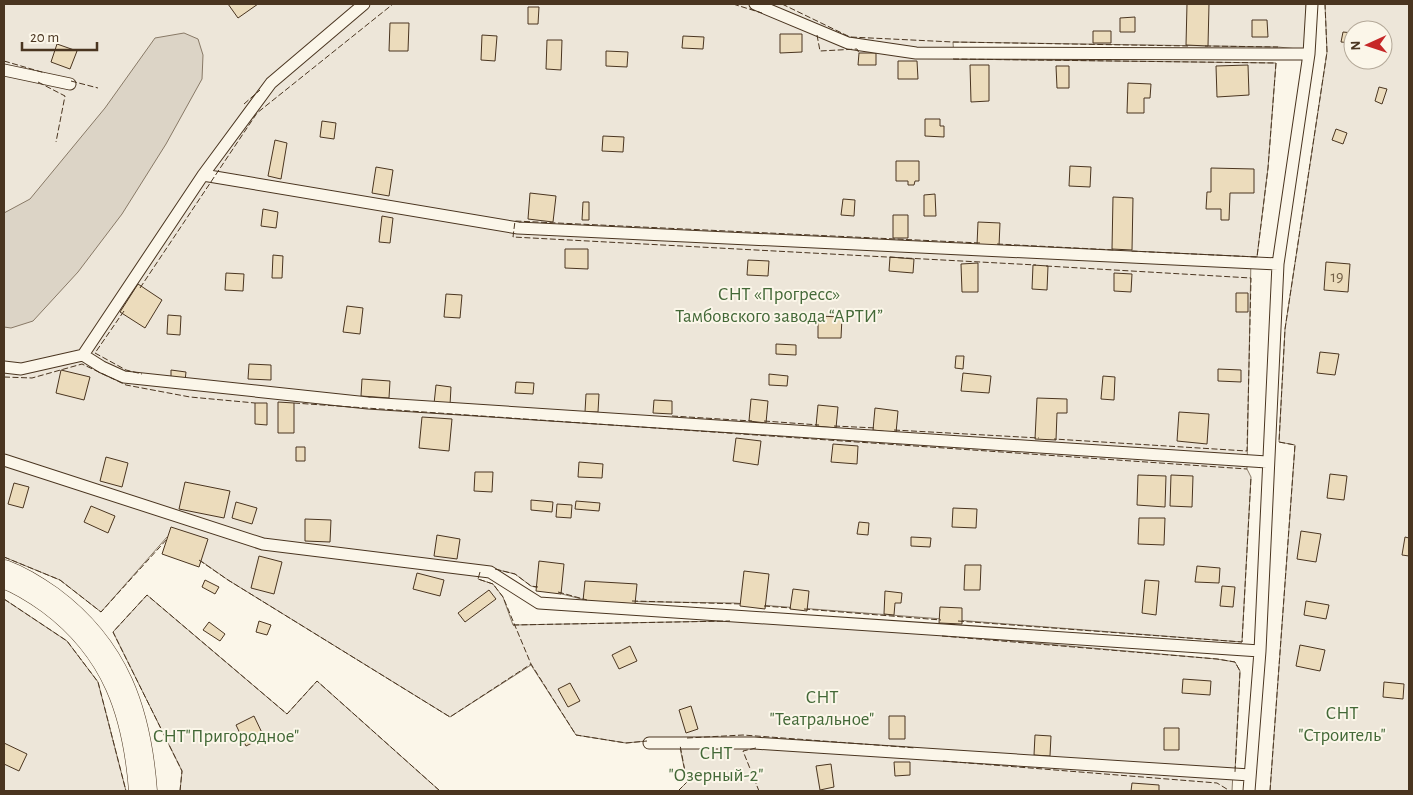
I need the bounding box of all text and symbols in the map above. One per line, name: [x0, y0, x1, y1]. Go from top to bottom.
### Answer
scale bar: [22, 20, 98, 52]
north arrow: [1343, 20, 1393, 70]
text: 20 m: [30, 30, 59, 45]
text: N: [1349, 40, 1363, 51]
house number: 19: [1330, 269, 1344, 285]
park label: СНТ «Прогресс» Тамбовского завода “АРТИ”: [675, 285, 883, 326]
park label: СНТ "Театральное": [770, 688, 874, 729]
park label: СНТ "Строитель": [1298, 704, 1386, 745]
park label: СНТ"Пригородное": [153, 727, 299, 746]
park label: СНТ "Озерный-2": [669, 744, 763, 785]

